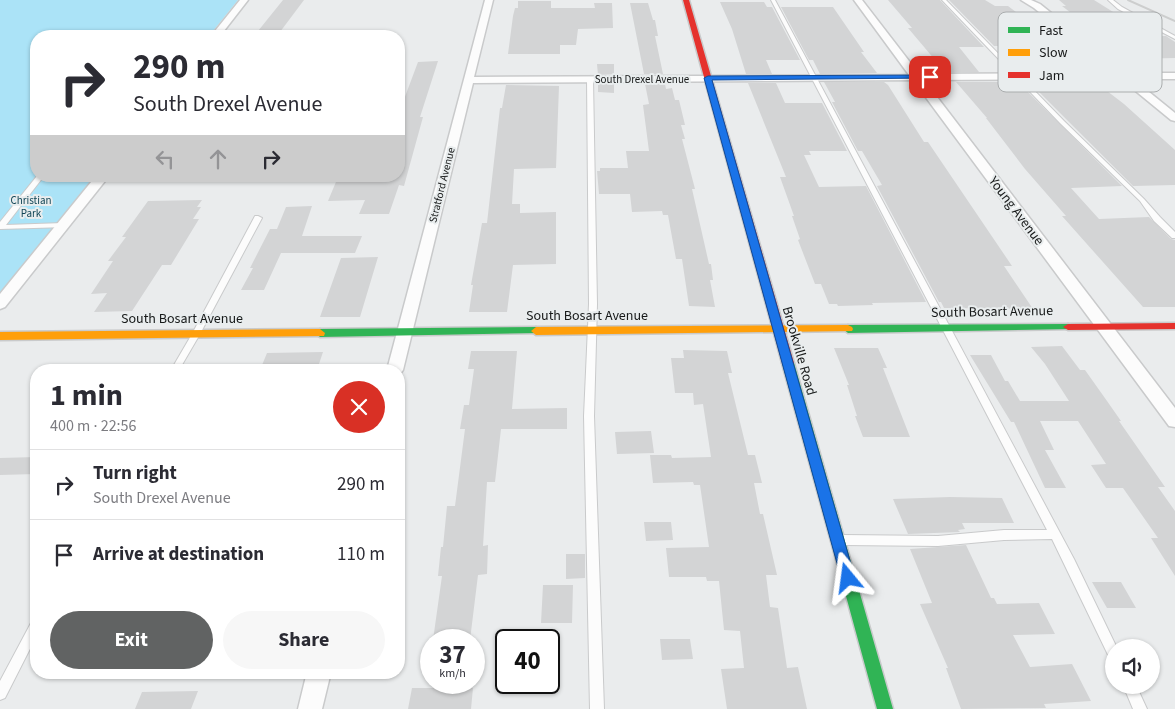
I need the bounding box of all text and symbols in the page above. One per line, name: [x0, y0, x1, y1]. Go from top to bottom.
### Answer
legend: [998, 12, 1162, 92]
text: Fast: [1039, 21, 1063, 41]
text: 290 m: [133, 42, 225, 92]
text: Slow: [1039, 43, 1068, 63]
icon: right: [50, 50, 115, 115]
pin: [909, 56, 951, 98]
icon: arrive: [916, 63, 944, 91]
text: Jam: [1039, 66, 1064, 86]
street label: South Drexel Avenue: [595, 72, 690, 87]
text: South Drexel Avenue: [133, 88, 322, 120]
icon: left: [151, 145, 179, 173]
icon: ahead: [204, 145, 232, 173]
icon: right: [257, 145, 285, 173]
street label: Stratford Avenue: [425, 145, 459, 224]
street label: Young Avenue: [983, 171, 1049, 250]
park label: Christian Park: [10, 193, 52, 221]
street label: South Bosart Avenue: [931, 301, 1053, 323]
street label: Brookville Road: [777, 304, 821, 398]
street label: South Bosart Avenue: [526, 306, 648, 326]
street label: South Bosart Avenue: [121, 309, 243, 329]
text: 1 min: [50, 374, 123, 417]
button: close: [333, 381, 385, 433]
text: 400 m · 22:56: [50, 415, 137, 437]
text: Turn right: [93, 460, 177, 487]
icon: right: [50, 471, 78, 499]
text: 290 m: [337, 471, 385, 498]
text: South Drexel Avenue: [93, 487, 231, 509]
icon: arrive: [50, 541, 78, 569]
text: Arrive at destination: [93, 541, 264, 568]
text: 110 m: [337, 541, 385, 568]
position arrow: [821, 551, 873, 603]
button: Exit: [50, 611, 213, 669]
button: Share: [223, 611, 385, 669]
speed limit sign: 40: [495, 629, 560, 694]
text: 37: [439, 637, 466, 673]
map controls: [1105, 639, 1160, 694]
button: sound: [1105, 639, 1160, 694]
text: km/h: [439, 665, 466, 682]

